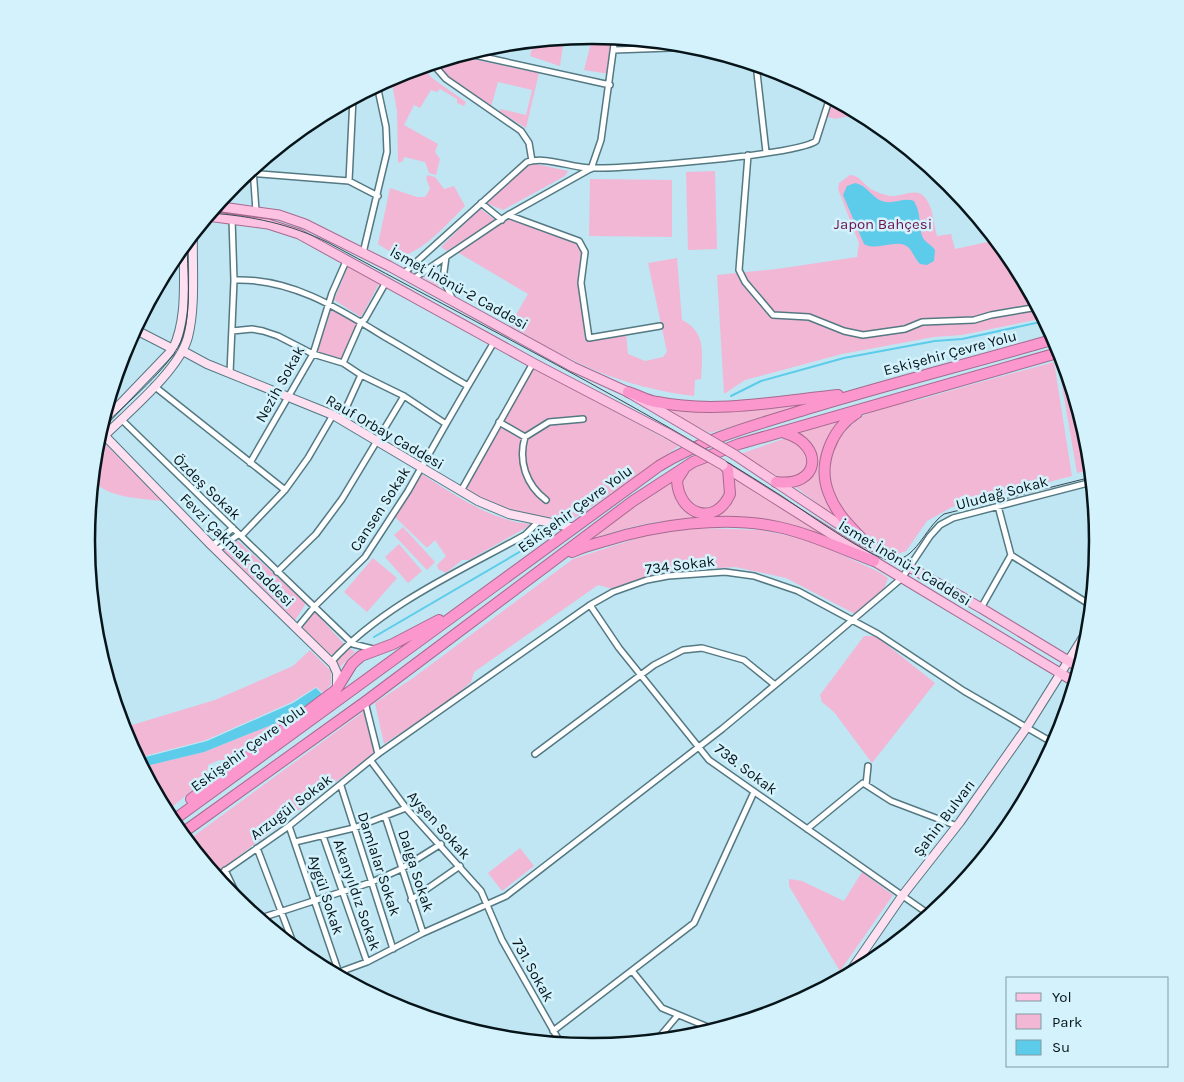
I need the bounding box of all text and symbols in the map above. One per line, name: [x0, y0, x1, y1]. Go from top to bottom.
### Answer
park label: Japon Bahçesi: [834, 215, 932, 233]
street label: İsmet İnönü-2 Caddesi: [387, 242, 531, 334]
street label: Eskişehir Çevre Yolu: [881, 327, 1019, 379]
street label: Nezih Sokak: [252, 343, 308, 425]
street label: Rauf Orbay Caddesi: [323, 391, 447, 473]
street label: Özdeş Sokak: [169, 450, 245, 524]
street label: Eskişehir Çevre Yolu: [514, 461, 636, 557]
street label: Cansen Sokak: [346, 463, 414, 555]
street label: Uludağ Sokak: [954, 472, 1050, 514]
street label: Fevzi Çakmak Caddesi: [176, 489, 298, 611]
street label: İsmet İnönü-1 Caddesi: [835, 516, 975, 610]
street label: 734 Sokak: [644, 552, 716, 578]
street label: Eskişehir Çevre Yolu: [187, 700, 309, 796]
street label: 738. Sokak: [711, 740, 781, 798]
street label: Arzugül Sokak: [246, 770, 336, 844]
street label: Şahin Bulvarı: [909, 776, 979, 860]
street label: Ayşen Sokak: [404, 787, 474, 863]
street label: Damlalar Sokak: [354, 810, 404, 918]
street label: Dalga Sokak: [394, 828, 438, 914]
street label: Akanyıldız Sokak: [330, 837, 384, 953]
street label: Aygül Sokak: [305, 853, 347, 937]
street label: 731. Sokak: [508, 935, 558, 1005]
legend: [1006, 977, 1169, 1067]
text: Yol: [1052, 988, 1072, 1006]
text: Park: [1052, 1013, 1082, 1031]
text: Su: [1052, 1038, 1070, 1056]

